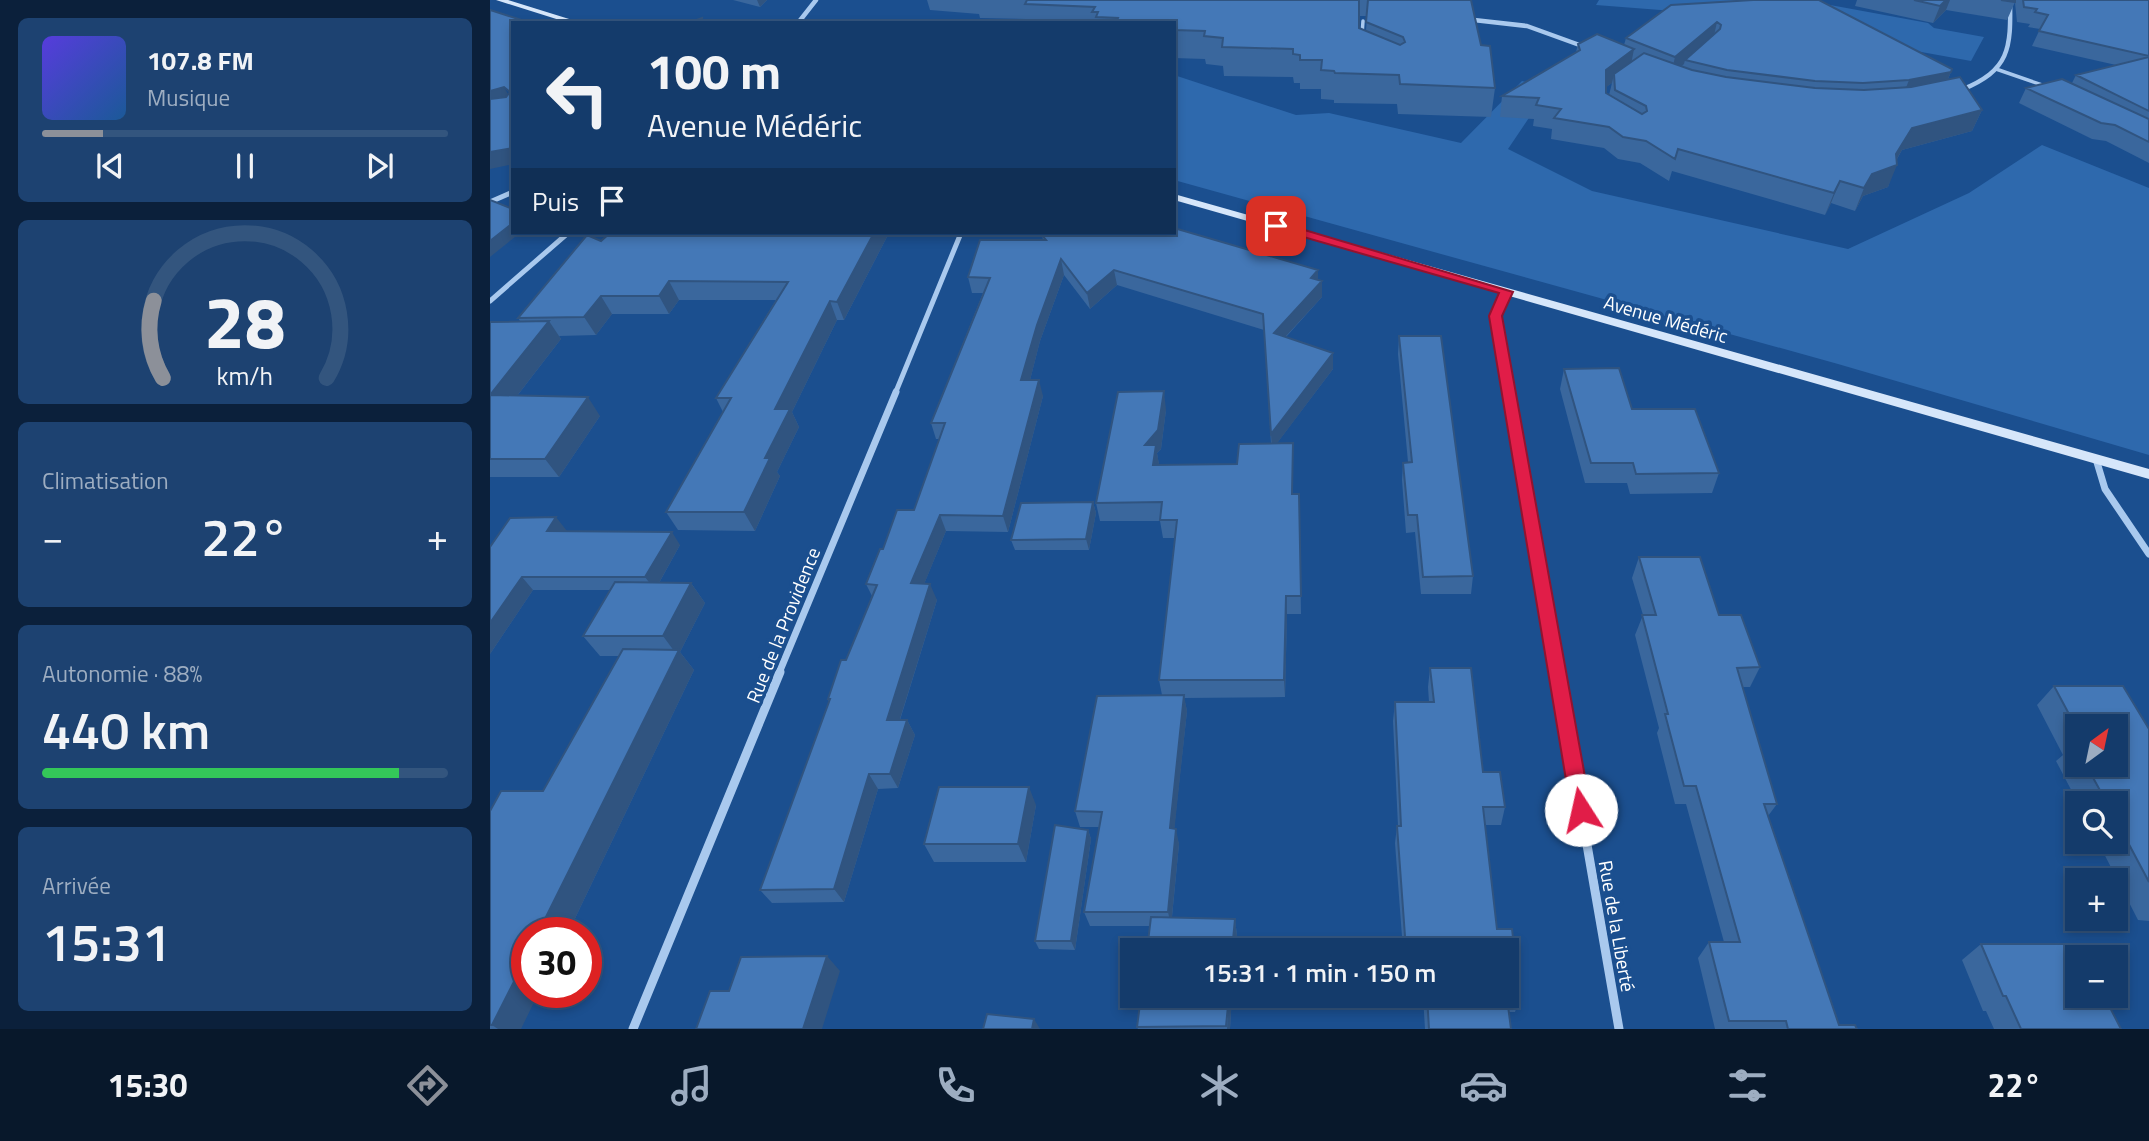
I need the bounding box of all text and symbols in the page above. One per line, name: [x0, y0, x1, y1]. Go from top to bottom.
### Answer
text: 100 m: [647, 33, 781, 108]
text: 107.8 FM: [147, 41, 254, 80]
icon: left: [532, 49, 623, 140]
text: Musique: [147, 80, 230, 115]
text: Avenue Médéric: [647, 101, 862, 149]
icon: previous: [91, 147, 129, 185]
icon: pause: [226, 147, 264, 185]
icon: next: [361, 147, 399, 185]
text: Puis: [532, 182, 579, 221]
icon: arrive: [593, 182, 631, 220]
pin: [1246, 196, 1306, 256]
icon: arrive: [1257, 207, 1295, 245]
text: 28: [204, 267, 286, 377]
street label: Avenue Médéric: [1601, 287, 1732, 350]
text: km/h: [217, 357, 273, 395]
text: Climatisation: [42, 463, 169, 498]
text: 22°: [201, 497, 289, 576]
text: −: [42, 508, 63, 566]
text: +: [427, 508, 448, 566]
street label: Rue de la Providence: [738, 542, 827, 707]
text: Autonomie · 88%: [42, 656, 202, 691]
text: 440 km: [42, 690, 210, 769]
north arrow: [2065, 714, 2128, 777]
map controls: [2065, 714, 2128, 1008]
position arrow: [1544, 773, 1618, 847]
button: search: [2065, 791, 2128, 854]
street label: Rue de la Liberté: [1592, 858, 1643, 994]
text: Arrivée: [42, 868, 111, 903]
button: +: [2065, 868, 2128, 931]
text: 15:31: [42, 902, 171, 981]
speed limit sign: 30: [511, 917, 602, 1008]
button: −: [2065, 945, 2128, 1008]
text: 15:31 · 1 min · 150 m: [1203, 953, 1436, 992]
text: 15:30: [108, 1061, 187, 1109]
icon: directions: [403, 1061, 452, 1110]
icon: music: [667, 1061, 716, 1110]
icon: phone: [931, 1061, 980, 1110]
icon: climate: [1195, 1061, 1244, 1110]
icon: car: [1459, 1061, 1508, 1110]
icon: filters: [1723, 1061, 1772, 1110]
text: 22°: [1988, 1061, 2041, 1109]

